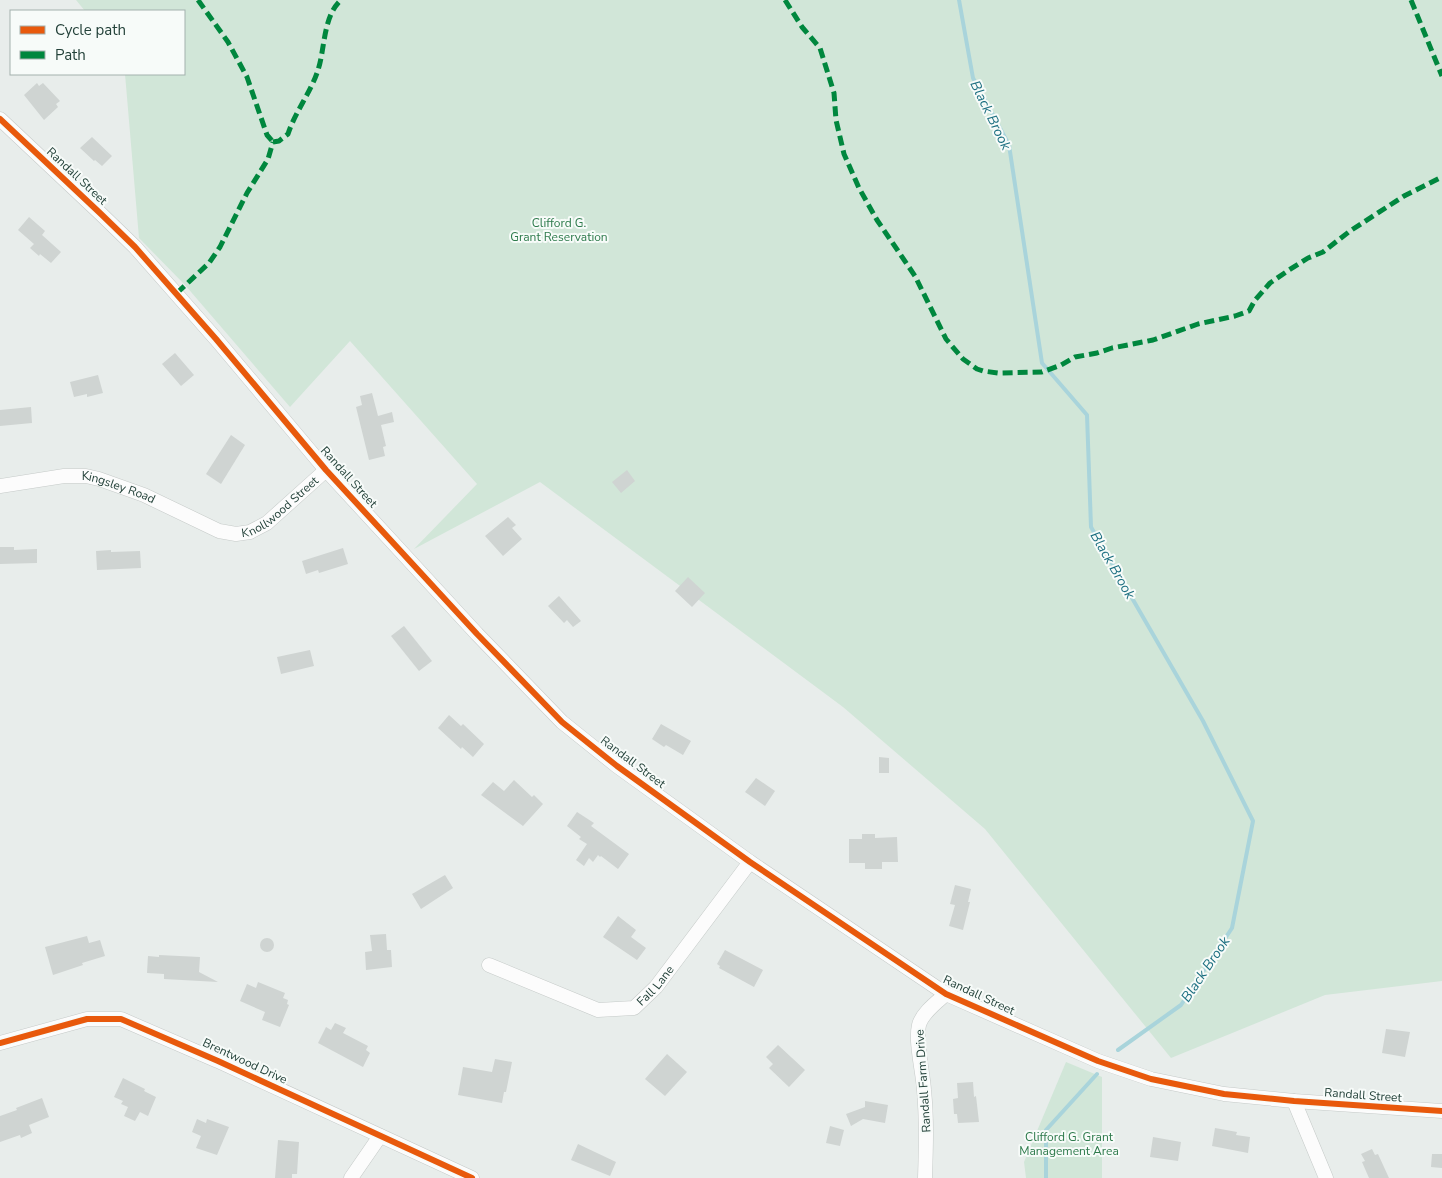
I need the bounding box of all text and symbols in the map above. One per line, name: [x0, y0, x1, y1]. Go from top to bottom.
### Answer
legend: [10, 10, 185, 75]
text: Cycle path: [55, 20, 126, 40]
text: Path: [55, 45, 86, 65]
water label: Black Brook: [966, 77, 1016, 154]
street label: Randall Street: [43, 144, 111, 209]
park label: Clifford G. Grant Reservation: [510, 215, 608, 245]
street label: Randall Street: [317, 443, 381, 512]
street label: Kingsley Road: [82, 468, 158, 507]
street label: Knollwood Street: [240, 472, 322, 541]
water label: Black Brook: [1086, 528, 1140, 603]
street label: Randall Street: [597, 732, 669, 792]
water label: Black Brook: [1177, 932, 1235, 1006]
street label: Fall Lane: [633, 962, 678, 1009]
street label: Randall Street: [941, 971, 1018, 1019]
street label: Randall Farm Drive: [911, 1029, 935, 1133]
street label: Brentwood Drive: [200, 1034, 290, 1088]
street label: Randall Street: [1324, 1084, 1403, 1106]
park label: Clifford G. Grant Management Area: [1019, 1129, 1119, 1159]

